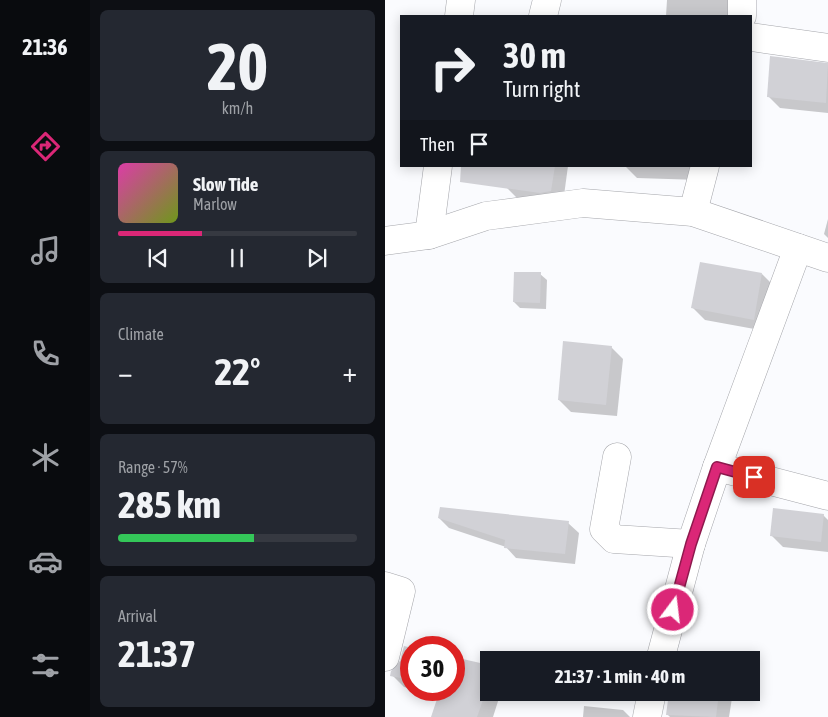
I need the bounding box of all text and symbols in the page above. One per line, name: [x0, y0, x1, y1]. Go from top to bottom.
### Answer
text: 20: [207, 29, 268, 104]
text: 21:36: [22, 34, 68, 60]
icon: right: [420, 35, 485, 100]
text: 30 m: [503, 35, 566, 75]
text: Turn right: [503, 76, 580, 102]
text: km/h: [222, 99, 253, 117]
icon: directions: [28, 129, 63, 164]
icon: arrive: [465, 130, 493, 158]
text: Then: [420, 133, 455, 155]
text: Slow Tide: [193, 173, 258, 195]
text: Marlow: [193, 195, 237, 213]
icon: music: [28, 233, 63, 268]
icon: previous: [144, 244, 172, 272]
icon: pause: [223, 244, 251, 272]
icon: next: [303, 244, 331, 272]
text: Climate: [118, 325, 164, 343]
icon: phone: [28, 336, 63, 371]
text: 22°: [214, 350, 261, 393]
text: −: [118, 356, 133, 388]
text: +: [342, 356, 357, 388]
icon: climate: [28, 440, 63, 475]
pin: [733, 456, 775, 498]
text: Range · 57%: [118, 458, 188, 476]
icon: arrive: [740, 463, 768, 491]
text: 285 km: [118, 483, 221, 526]
icon: car: [28, 544, 63, 579]
position arrow: [646, 583, 698, 635]
text: Arrival: [118, 607, 157, 625]
text: 21:37: [118, 632, 196, 675]
speed limit sign: 30: [400, 636, 465, 701]
icon: filters: [28, 648, 63, 683]
text: 21:37 · 1 min · 40 m: [555, 665, 685, 687]

